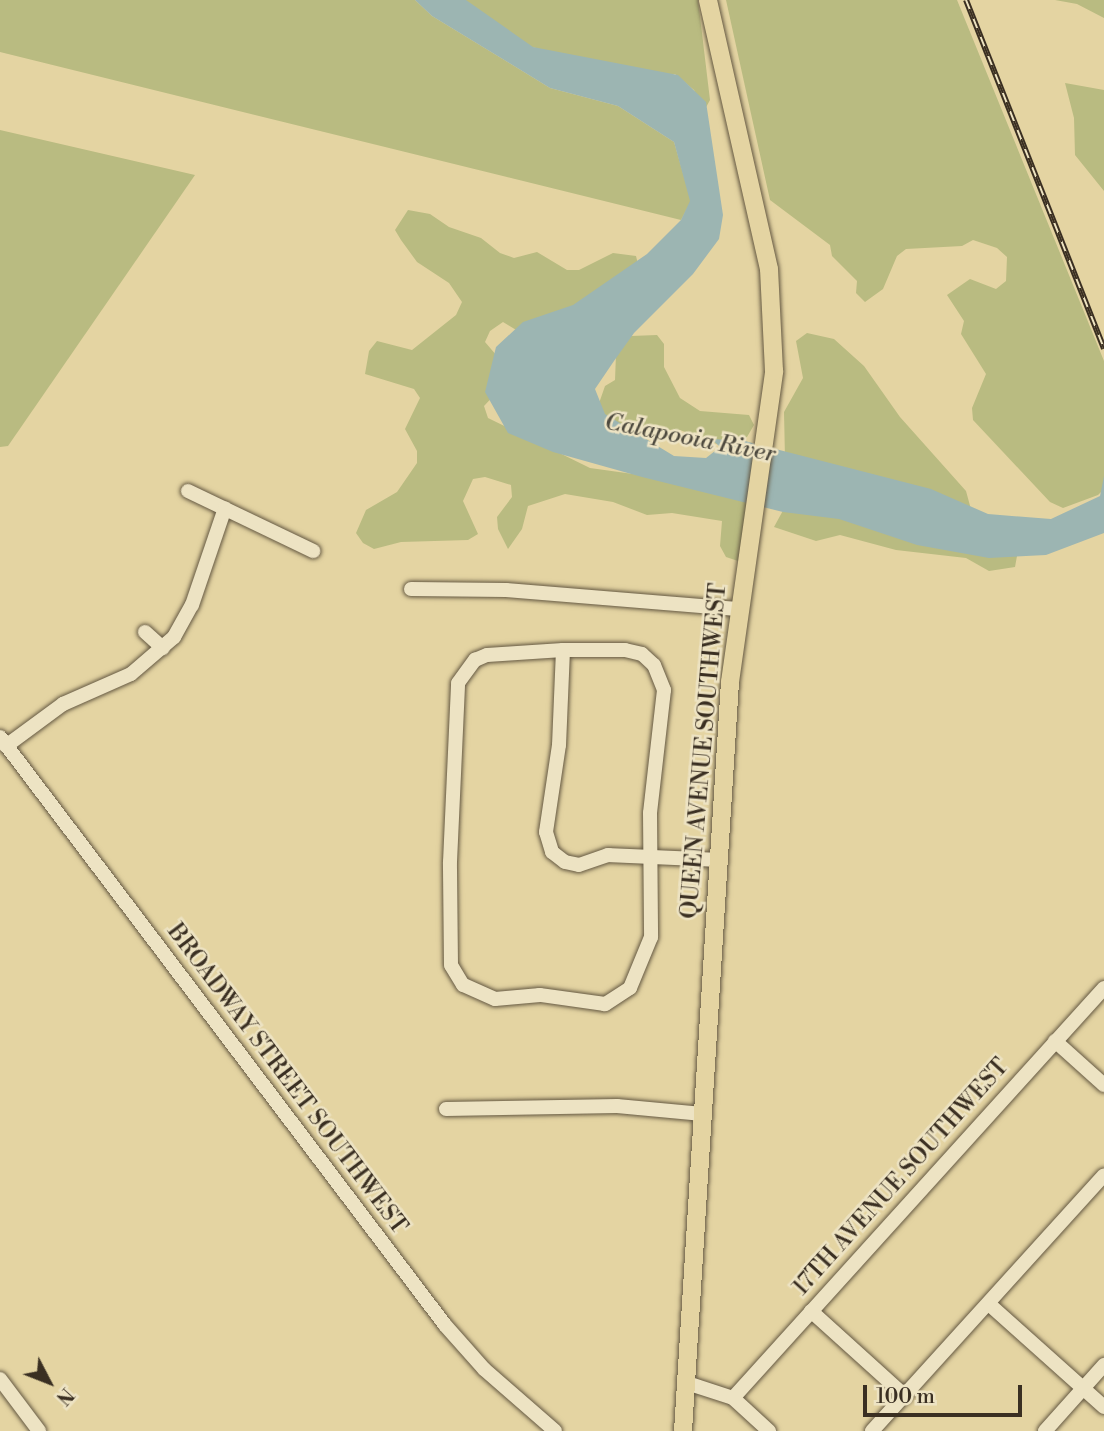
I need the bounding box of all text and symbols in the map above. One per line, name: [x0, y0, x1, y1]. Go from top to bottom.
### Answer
water label: Calapooia River: [602, 408, 778, 470]
street label: QUEEN AVENUE SOUTHWEST: [676, 582, 732, 920]
street label: BROADWAY STREET SOUTHWEST: [161, 918, 413, 1240]
street label: 17TH AVENUE SOUTHWEST: [787, 1053, 1015, 1301]
north arrow: [14, 1347, 84, 1417]
scale bar: [866, 1372, 1025, 1416]
text: N: [51, 1382, 79, 1410]
text: 100 m: [876, 1384, 935, 1410]

